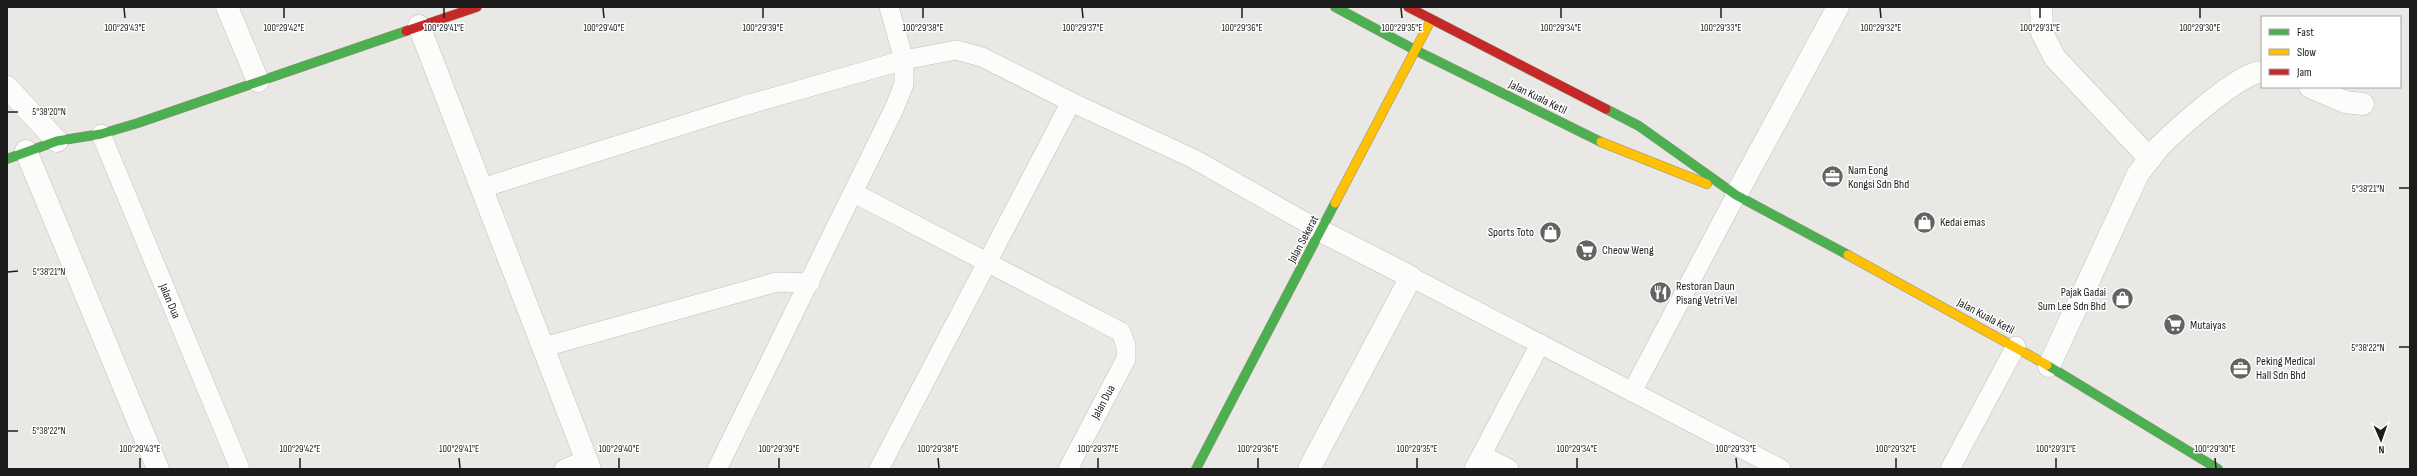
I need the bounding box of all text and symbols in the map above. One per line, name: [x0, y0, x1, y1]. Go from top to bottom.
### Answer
legend: [2261, 16, 2401, 88]
text: 100°29'43"E: [105, 22, 145, 34]
text: 100°29'42"E: [264, 22, 304, 34]
text: 100°29'41"E: [424, 22, 464, 34]
text: 100°29'40"E: [583, 22, 625, 34]
text: 100°29'39"E: [742, 22, 784, 34]
text: 100°29'38"E: [902, 22, 944, 34]
text: 100°29'37"E: [1062, 22, 1104, 34]
text: 100°29'36"E: [1221, 22, 1263, 34]
text: 100°29'35"E: [1382, 22, 1422, 34]
text: 100°29'34"E: [1541, 22, 1581, 34]
text: 100°29'33"E: [1701, 22, 1741, 34]
text: 100°29'32"E: [1861, 22, 1901, 34]
text: 100°29'31"E: [2020, 22, 2060, 34]
text: 100°29'30"E: [2179, 22, 2221, 34]
text: Fast: [2297, 25, 2314, 40]
text: Slow: [2297, 45, 2316, 60]
text: Jam: [2296, 65, 2312, 80]
street label: Jalan Kuala Ketil: [1505, 77, 1569, 118]
text: 5°38'20"N: [32, 106, 66, 118]
place label: Nam Eong Kongsi Sdn Bhd: [1848, 163, 1909, 192]
office icon: Nam Eong Kongsi Sdn Bhd: [1819, 164, 1845, 190]
text: 5°38'21"N: [2352, 183, 2384, 195]
shop icon: Kedai emas: [1911, 209, 1937, 235]
street label: Jalan Sekerat: [1284, 213, 1322, 266]
place label: Kedai emas: [1940, 215, 1985, 230]
shop icon: Sports Toto: [1537, 219, 1563, 245]
place label: Sports Toto: [1488, 225, 1534, 240]
supermarket icon: Cheow Weng: [1573, 237, 1599, 263]
place label: Cheow Weng: [1602, 243, 1654, 258]
text: 5°38'21"N: [33, 266, 65, 278]
place label: Restoran Daun Pisang Vetri Vel: [1676, 279, 1737, 308]
restaurant icon: Restoran Daun Pisang Vetri Vel: [1648, 280, 1674, 306]
street label: Jalan Dua: [155, 281, 184, 321]
place label: Pajak Gadai Sum Lee Sdn Bhd: [2038, 285, 2106, 314]
shop icon: Pajak Gadai Sum Lee Sdn Bhd: [2109, 286, 2135, 312]
street label: Jalan Kuala Ketil: [1954, 295, 2017, 338]
supermarket icon: Mutaiyas: [2161, 312, 2187, 338]
place label: Mutaiyas: [2190, 318, 2226, 333]
text: 5°38'22"N: [2351, 342, 2385, 354]
place label: Peking Medical Hall Sdn Bhd: [2256, 354, 2315, 383]
office icon: Peking Medical Hall Sdn Bhd: [2227, 355, 2253, 381]
street label: Jalan Dua: [1088, 382, 1119, 423]
north arrow: [2361, 420, 2401, 460]
text: 5°38'22"N: [32, 425, 66, 437]
text: 100°29'43"E: [120, 443, 160, 455]
text: 100°29'42"E: [280, 443, 320, 455]
text: 100°29'41"E: [439, 443, 479, 455]
text: 100°29'40"E: [598, 443, 640, 455]
text: 100°29'39"E: [758, 443, 800, 455]
text: 100°29'38"E: [917, 443, 959, 455]
text: 100°29'37"E: [1077, 443, 1119, 455]
text: 100°29'36"E: [1237, 443, 1279, 455]
text: 100°29'35"E: [1397, 443, 1437, 455]
text: 100°29'34"E: [1557, 443, 1597, 455]
text: 100°29'33"E: [1716, 443, 1756, 455]
text: 100°29'32"E: [1876, 443, 1916, 455]
text: 100°29'31"E: [2036, 443, 2076, 455]
text: 100°29'30"E: [2194, 443, 2236, 455]
text: N: [2378, 443, 2384, 456]

